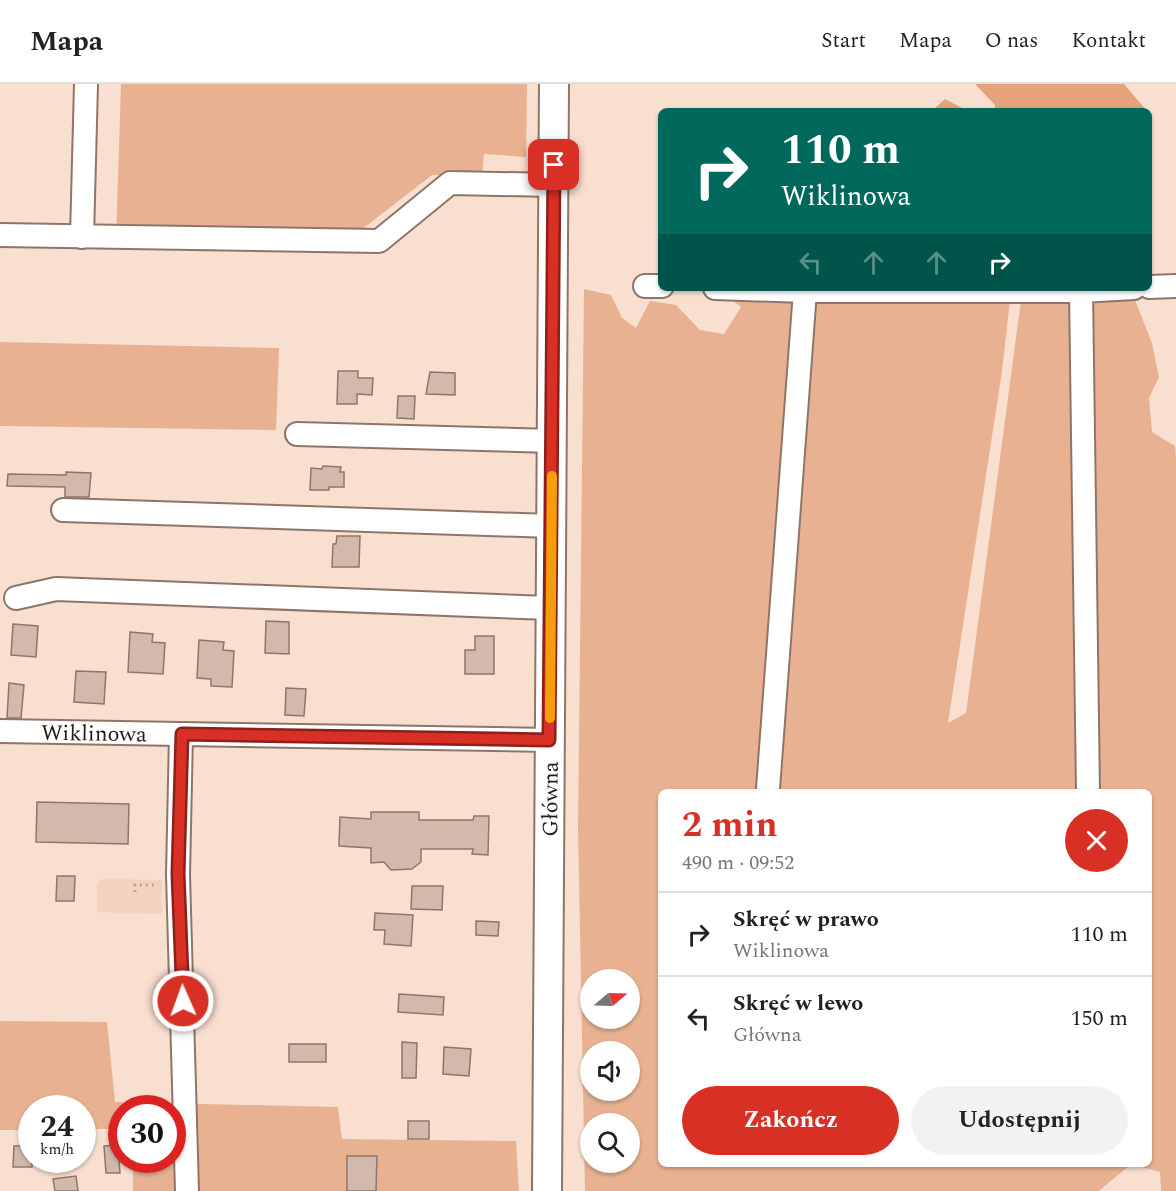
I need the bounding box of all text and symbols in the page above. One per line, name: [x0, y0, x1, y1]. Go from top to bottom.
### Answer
text: Mapa: [30, 20, 103, 63]
text: Start: [821, 25, 866, 57]
text: Mapa: [899, 25, 952, 57]
text: O nas: [985, 25, 1038, 57]
text: Kontakt: [1071, 25, 1146, 57]
text: 110 m: [781, 119, 900, 182]
icon: right: [682, 132, 760, 210]
pin: [528, 139, 579, 190]
icon: arrive: [537, 148, 570, 181]
text: Wiklinowa: [781, 176, 911, 218]
icon: left: [794, 246, 827, 279]
icon: ahead: [857, 246, 890, 279]
icon: ahead: [920, 246, 953, 279]
icon: right: [983, 246, 1016, 279]
street label: Wiklinowa: [41, 717, 147, 751]
street label: Główna: [534, 761, 568, 837]
text: 2 min: [682, 798, 778, 853]
button: close: [1065, 809, 1128, 872]
text: 490 m · 09:52: [682, 848, 794, 878]
text: Skręć w prawo: [733, 903, 879, 936]
icon: right: [682, 918, 715, 951]
text: 110 m: [1071, 918, 1128, 951]
text: Wiklinowa: [733, 936, 829, 966]
position arrow: [151, 969, 215, 1033]
north arrow: [580, 969, 640, 1029]
map controls: [580, 969, 640, 1173]
text: Skręć w lewo: [733, 987, 863, 1020]
icon: left: [682, 1002, 715, 1035]
text: 150 m: [1071, 1002, 1128, 1035]
text: Główna: [733, 1020, 801, 1050]
button: sound: [580, 1041, 640, 1101]
button: Zakończ: [682, 1086, 899, 1155]
button: Udostępnij: [911, 1086, 1128, 1155]
speed limit sign: 30: [108, 1095, 186, 1173]
text: 24: [40, 1104, 74, 1150]
button: search: [580, 1113, 640, 1173]
text: km/h: [40, 1138, 74, 1161]

